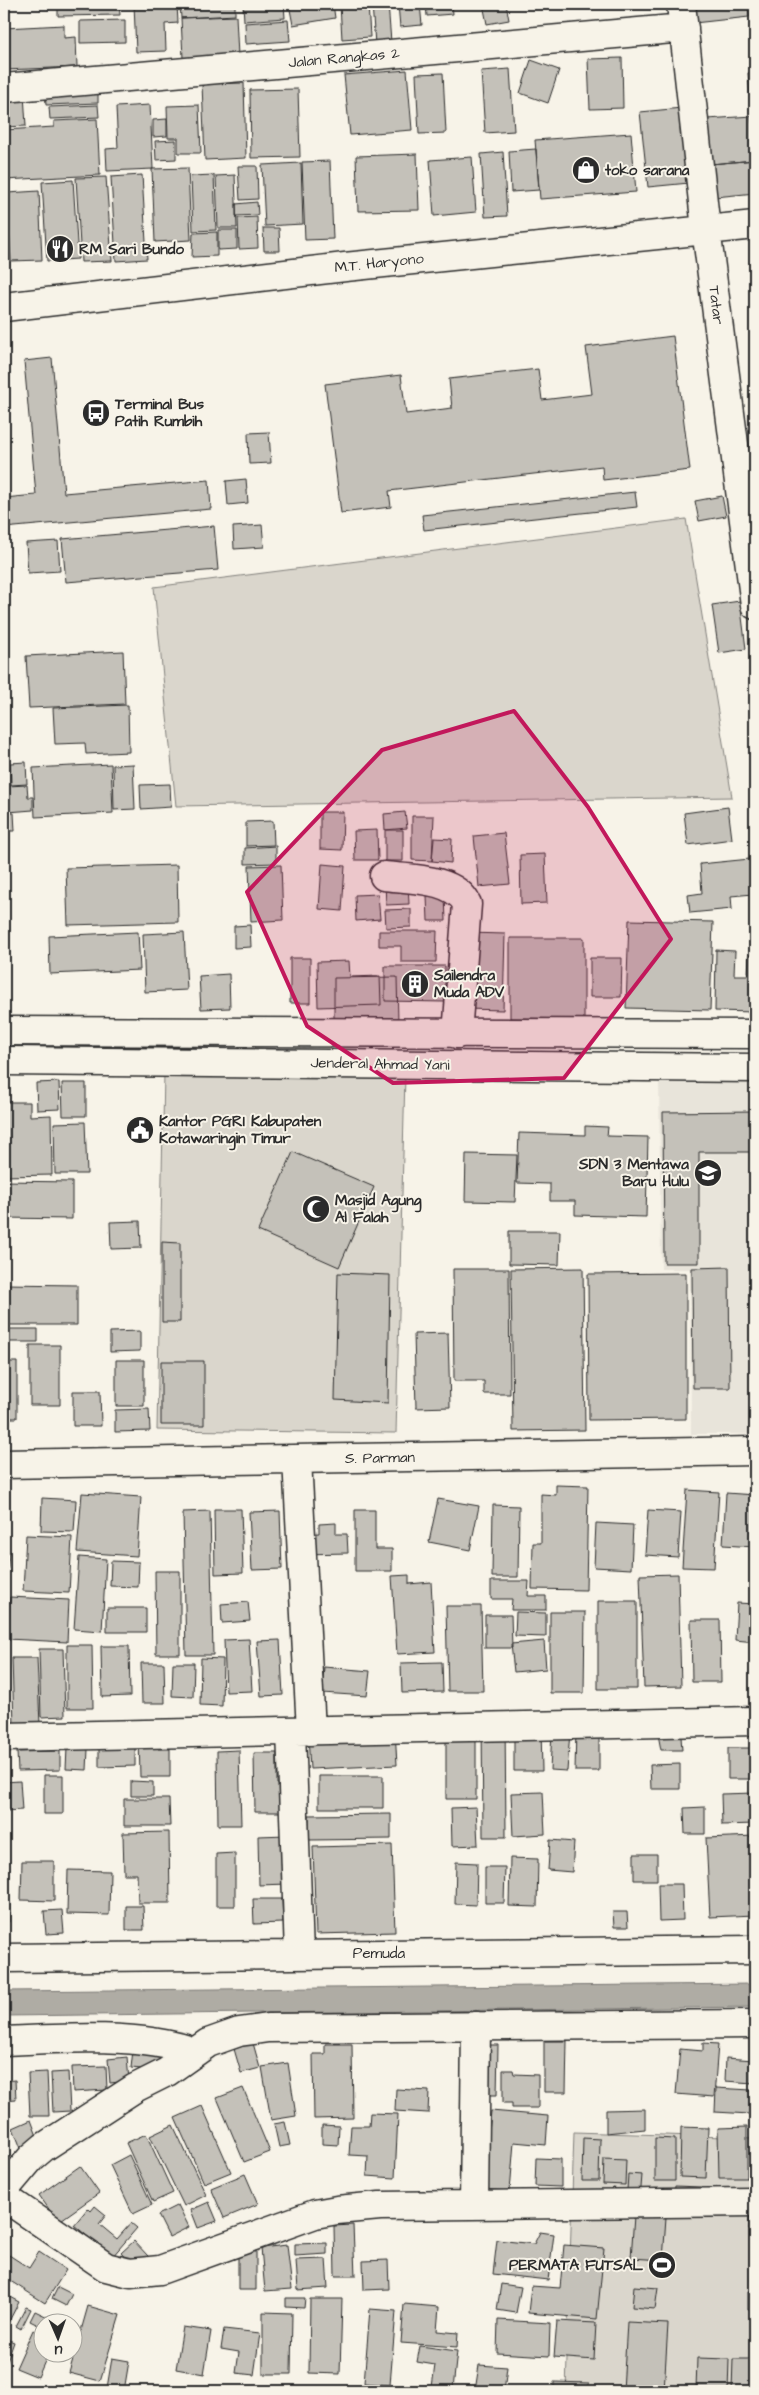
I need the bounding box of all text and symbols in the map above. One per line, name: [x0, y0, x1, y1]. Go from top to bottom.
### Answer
street label: Jalan Rangkas 2: [288, 43, 401, 74]
shop icon: toko sarana: [571, 155, 601, 185]
place label: toko sarana: [604, 160, 690, 181]
restaurant icon: RM Sari Bundo: [45, 234, 75, 264]
place label: RM Sari Bundo: [79, 239, 184, 260]
street label: M.T. Haryono: [333, 248, 425, 279]
street label: Tatar: [703, 284, 729, 326]
place label: Terminal Bus Patih Rumbih: [114, 394, 204, 432]
bus stop icon: Terminal Bus Patih Rumbih: [81, 398, 111, 428]
place label: Sailendra Muda ADV: [433, 965, 505, 1003]
building icon: Sailendra Muda ADV: [400, 969, 430, 999]
street label: Jenderal Ahmad Yani: [310, 1052, 450, 1076]
place label: Kantor PGRI Kabupaten Kotawaringin Timur: [159, 1111, 322, 1151]
public building icon: Kantor PGRI Kabupaten Kotawaringin Timur: [125, 1115, 155, 1145]
place label: SDN 3 Mentawa Baru Hulu: [578, 1154, 689, 1192]
school or university icon: SDN 3 Mentawa Baru Hulu: [693, 1158, 723, 1188]
place label: Masjid Agung Al Falah: [335, 1190, 422, 1228]
mosque icon: Masjid Agung Al Falah: [301, 1194, 331, 1224]
street label: S. Parman: [345, 1447, 416, 1469]
street label: Pemuda: [353, 1943, 406, 1964]
sports icon: PERMATA FUTSAL: [647, 2250, 677, 2280]
place label: PERMATA FUTSAL: [509, 2255, 644, 2276]
north arrow: [32, 2312, 82, 2362]
text: U: [54, 2340, 63, 2360]

